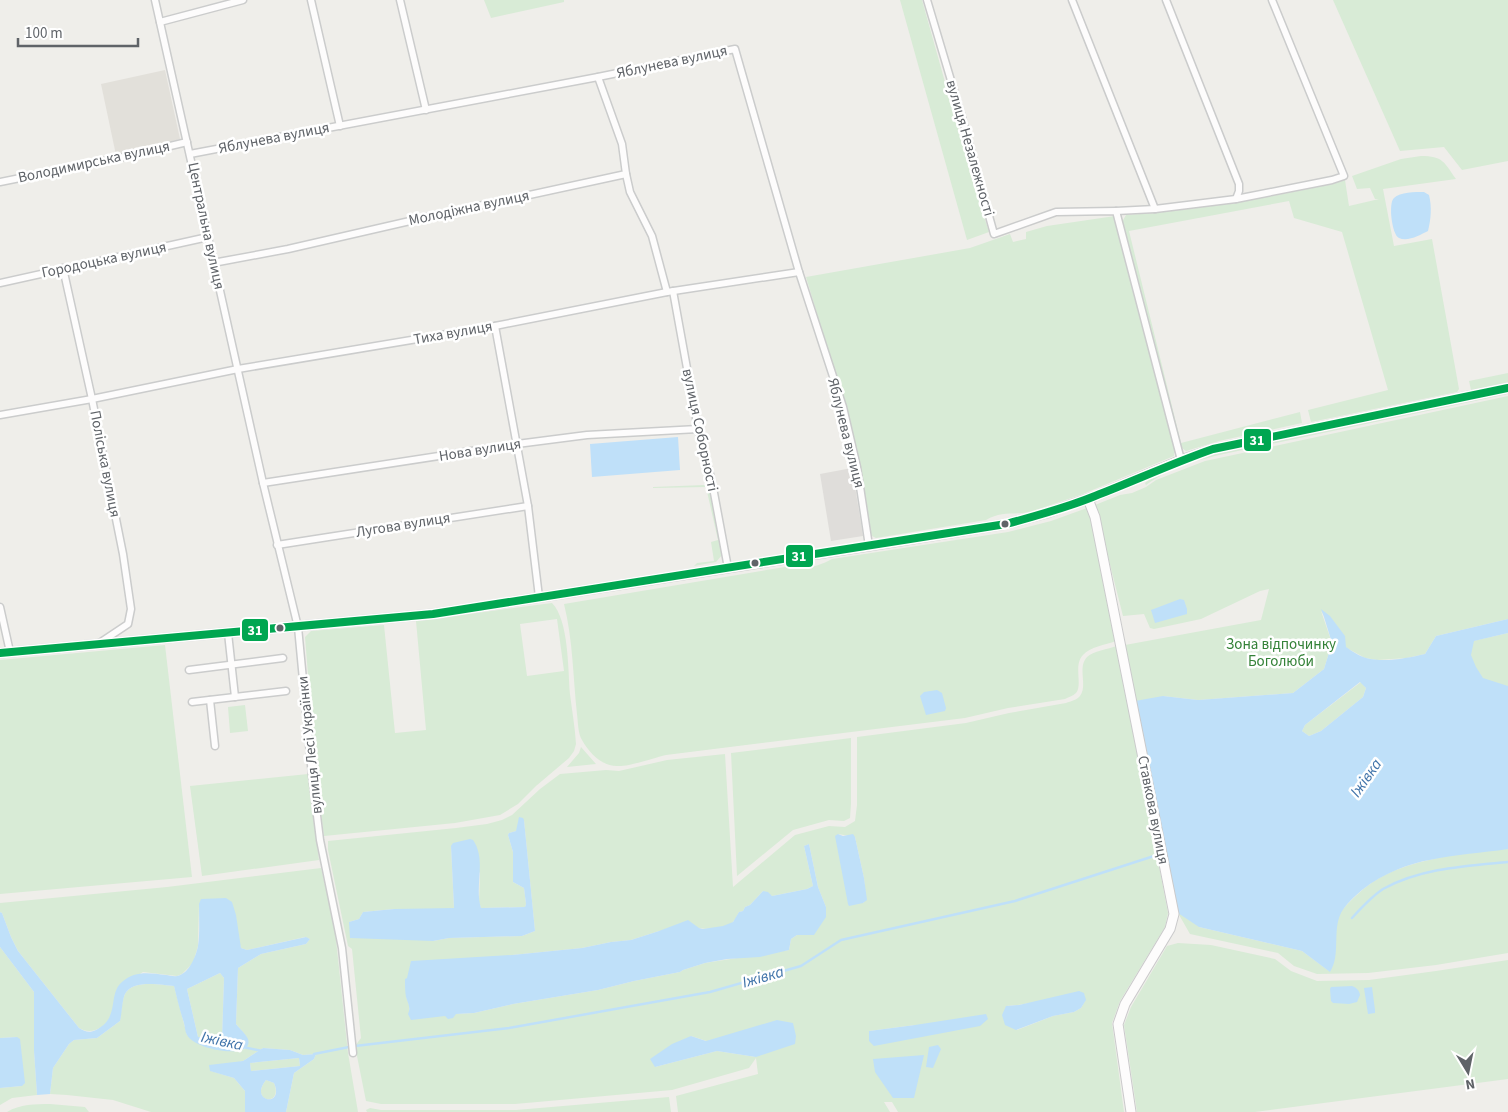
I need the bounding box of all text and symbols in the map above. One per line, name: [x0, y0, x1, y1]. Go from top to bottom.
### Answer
scale bar: [18, 15, 138, 47]
text: 100 m: [25, 23, 63, 44]
street label: Яблунева вулиця: [615, 40, 729, 84]
street label: вулиця Незалежності: [940, 77, 1000, 219]
street label: Яблунева вулиця: [217, 117, 331, 159]
street label: Володимирська вулиця: [16, 136, 172, 188]
street label: Центральна вулиця: [182, 160, 230, 292]
street label: Молодіжна вулиця: [407, 185, 531, 231]
street label: Городоцька вулиця: [40, 237, 168, 283]
street label: Тиха вулиця: [412, 316, 494, 350]
street label: вулиця Соборності: [677, 367, 723, 493]
street label: Яблунева вулиця: [822, 376, 870, 490]
street label: Поліська вулиця: [84, 409, 126, 519]
line badge: 31: [1243, 428, 1272, 452]
text: 31: [1250, 431, 1264, 451]
street label: Нова вулиця: [437, 433, 523, 467]
street label: Лугова вулиця: [354, 507, 452, 543]
unlabelled marker: [1000, 519, 1010, 529]
line badge: 31: [785, 544, 814, 568]
text: 31: [792, 547, 806, 567]
unlabelled marker: [750, 558, 760, 568]
line badge: 31: [241, 618, 269, 642]
text: 31: [248, 621, 262, 641]
unlabelled marker: [275, 623, 285, 633]
park label: Зона відпочинку Боголюби: [1226, 634, 1336, 672]
street label: вулиця Лесі Українки: [292, 675, 328, 815]
street label: Ставкова вулиця: [1132, 754, 1174, 866]
water label: Іжівка: [1345, 754, 1387, 802]
water label: Іжівка: [740, 960, 787, 993]
water label: Іжівка: [199, 1026, 245, 1056]
north arrow: [1443, 1047, 1493, 1097]
text: N: [1464, 1073, 1476, 1094]

